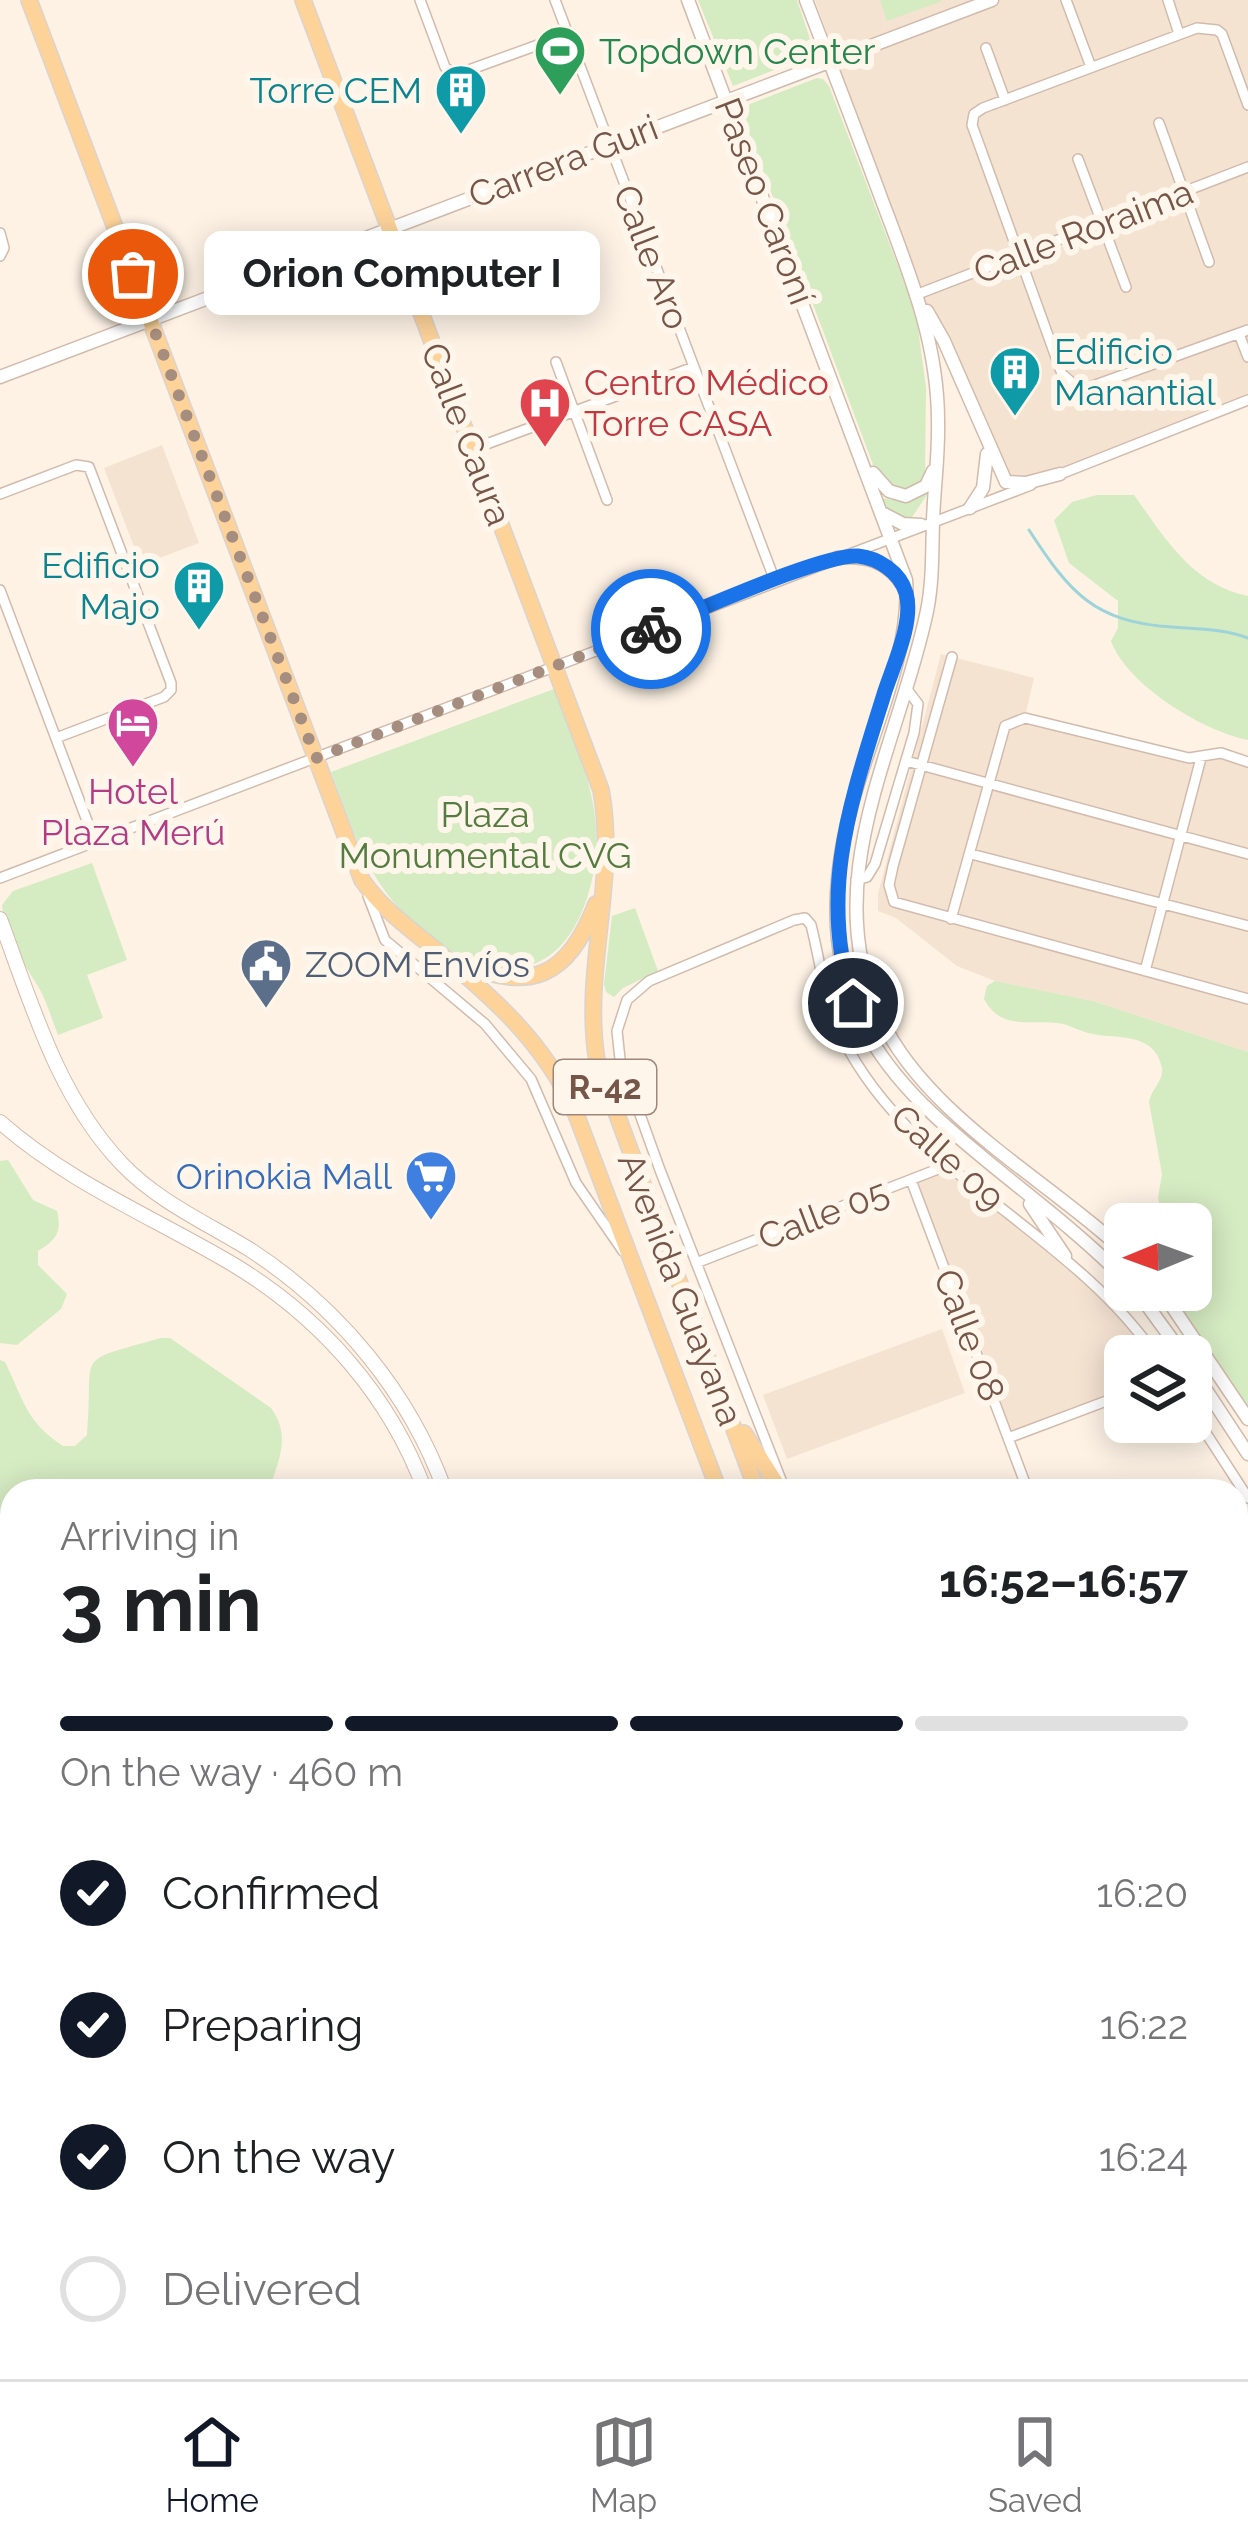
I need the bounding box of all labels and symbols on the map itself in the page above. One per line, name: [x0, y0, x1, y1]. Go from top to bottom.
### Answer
sports icon: Topdown Center: [532, 23, 588, 97]
place label: Topdown Center: [599, 30, 876, 72]
building icon: Torre CEM: [433, 62, 489, 136]
place label: Torre CEM: [249, 69, 422, 111]
street label: Paseo Caroní: [706, 92, 824, 310]
street label: Carrera Guri: [463, 106, 663, 216]
street label: Calle Roraima: [968, 170, 1198, 292]
street label: Calle Aro: [605, 179, 699, 335]
pin: [82, 223, 184, 325]
callout: Orion Computer I: [205, 232, 601, 316]
place label: Edificio Manantial: [1054, 330, 1216, 413]
street label: Calle Caura: [413, 337, 521, 531]
building icon: Edificio Manantial: [987, 344, 1043, 418]
place label: Centro Médico Torre CASA: [584, 361, 829, 444]
hospital icon: Centro Médico Torre CASA: [517, 375, 573, 449]
place label: Edificio Majo: [41, 544, 160, 627]
building icon: Edificio Majo: [171, 558, 227, 632]
courier: [591, 569, 711, 689]
hotel icon: Hotel Plaza Merú: [105, 695, 161, 769]
place label: Hotel Plaza Merú: [41, 770, 225, 853]
park label: Plaza Monumental CVG: [338, 793, 632, 876]
public building icon: ZOOM Envíos: [238, 936, 294, 1010]
place label: ZOOM Envíos: [305, 943, 530, 985]
pin: [802, 952, 904, 1054]
road number: R-42: [554, 1060, 656, 1114]
street label: Calle 09: [883, 1095, 1013, 1219]
street label: Avenida Guayana: [610, 1147, 752, 1431]
supermarket icon: Orinokia Mall: [403, 1148, 459, 1222]
place label: Orinokia Mall: [176, 1155, 392, 1197]
street label: Calle 05: [752, 1170, 894, 1258]
north arrow: [1104, 1203, 1212, 1311]
street label: Calle 08: [926, 1263, 1014, 1407]

